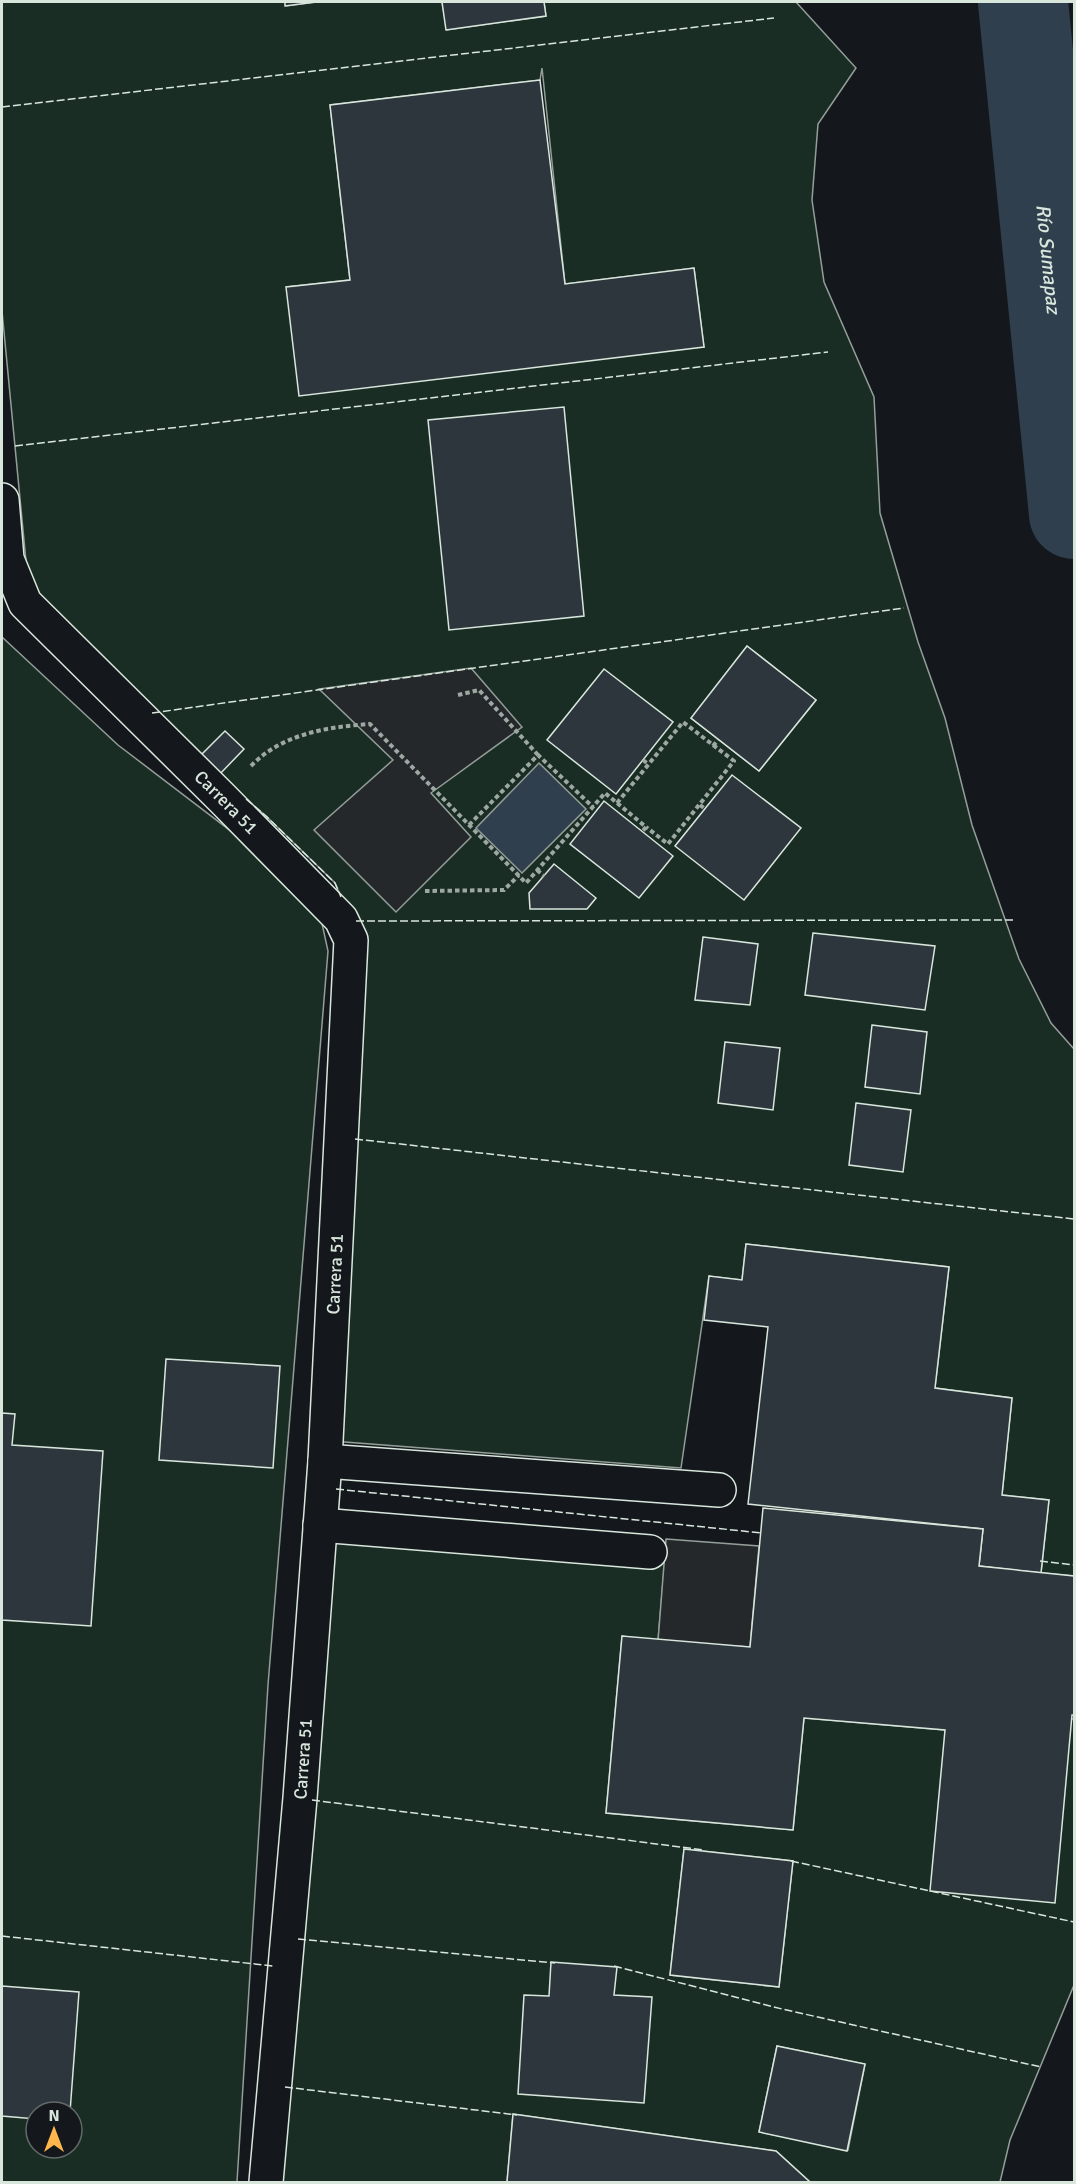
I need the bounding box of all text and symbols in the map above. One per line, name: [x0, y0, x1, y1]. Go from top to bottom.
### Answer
water label: Río Sumapaz: [1030, 203, 1066, 317]
street label: Carrera 51: [190, 766, 262, 839]
street label: Carrera 51: [322, 1233, 348, 1315]
street label: Carrera 51: [289, 1718, 317, 1800]
north arrow: [24, 2100, 84, 2160]
text: N: [48, 2106, 60, 2126]

